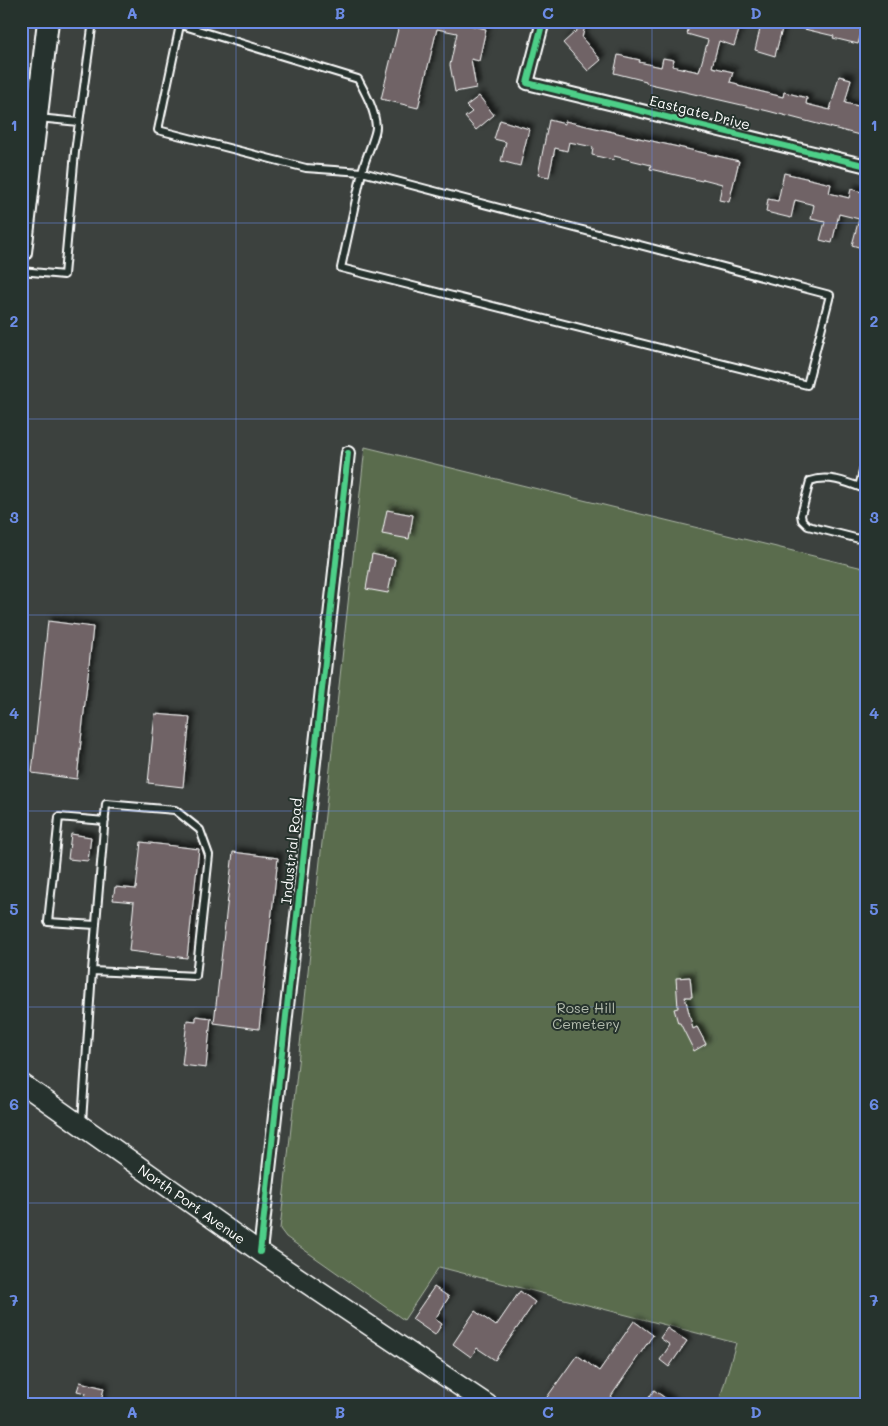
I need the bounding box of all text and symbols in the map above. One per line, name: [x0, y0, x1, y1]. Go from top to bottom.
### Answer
text: A: [126, 2, 138, 23]
text: B: [335, 2, 345, 23]
text: C: [542, 2, 554, 23]
text: D: [750, 2, 762, 23]
street label: Eastgate Drive: [648, 90, 752, 134]
text: 1: [10, 114, 18, 135]
text: 1: [870, 114, 878, 135]
text: 2: [10, 310, 19, 331]
text: 2: [870, 310, 879, 331]
text: 3: [9, 506, 19, 527]
text: 3: [869, 506, 879, 527]
text: 4: [9, 702, 19, 723]
text: 4: [869, 702, 879, 723]
street label: Industrial Road: [276, 797, 306, 905]
text: 5: [9, 898, 19, 919]
text: 5: [869, 898, 879, 919]
park label: Rose Hill Cemetery: [552, 998, 620, 1033]
text: 6: [9, 1093, 19, 1114]
text: 6: [869, 1093, 879, 1114]
street label: North Port Avenue: [134, 1160, 250, 1248]
text: 7: [10, 1289, 19, 1310]
text: 7: [870, 1289, 879, 1310]
text: A: [126, 1401, 138, 1422]
text: B: [335, 1401, 345, 1422]
text: C: [542, 1401, 554, 1422]
text: D: [750, 1401, 762, 1422]

